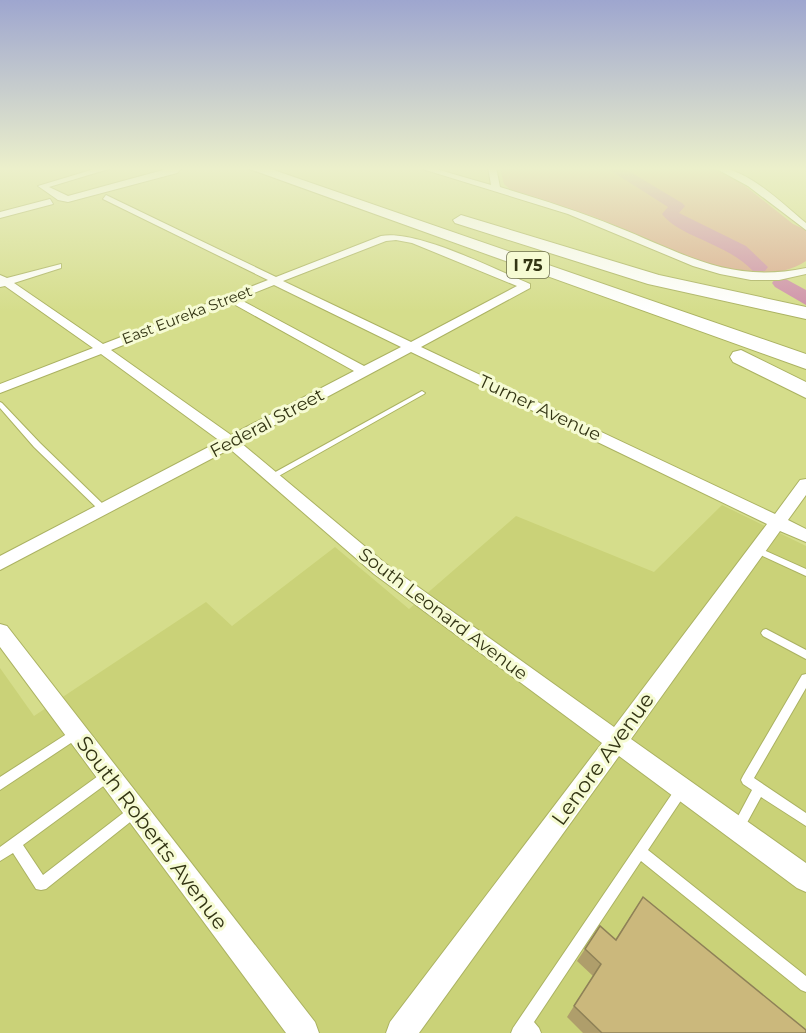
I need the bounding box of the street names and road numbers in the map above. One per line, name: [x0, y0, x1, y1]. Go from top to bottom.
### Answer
road number: I 75: [507, 252, 549, 278]
street label: East Eureka Street: [119, 281, 255, 348]
street label: Turner Avenue: [475, 370, 605, 446]
street label: Federal Street: [206, 384, 328, 462]
street label: South Leonard Avenue: [354, 543, 532, 685]
street label: Lenore Avenue: [546, 688, 659, 830]
street label: South Roberts Avenue: [71, 731, 233, 934]

